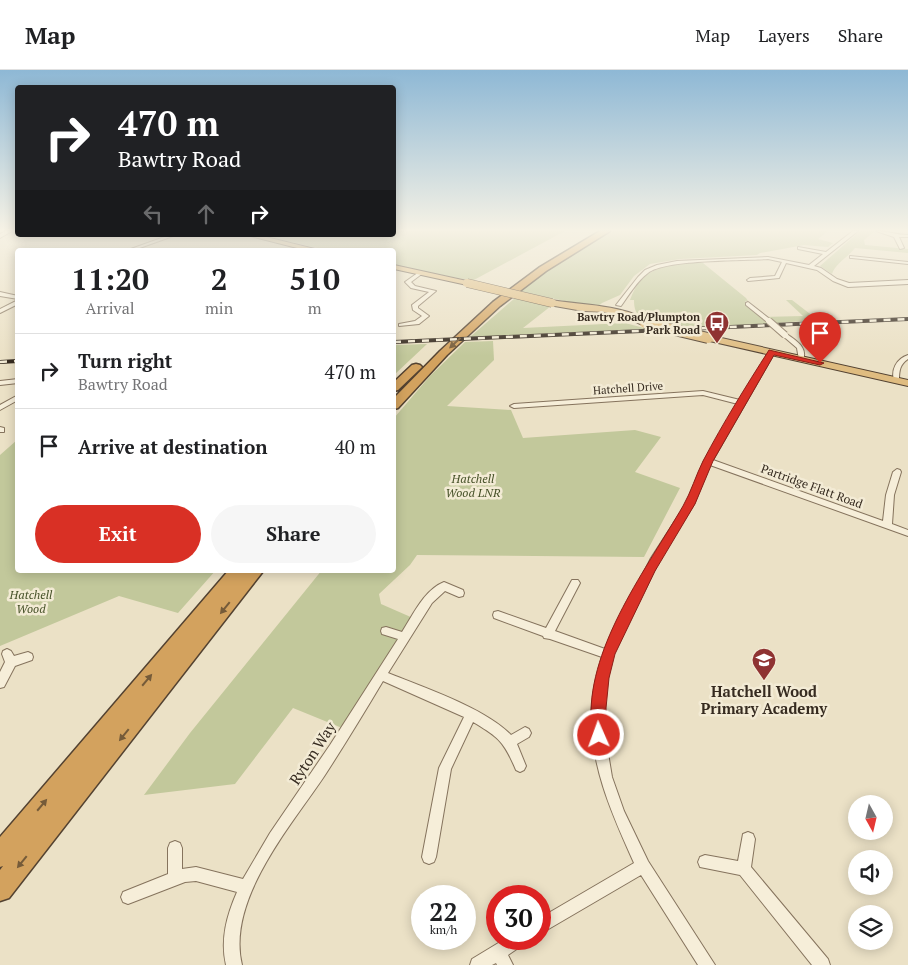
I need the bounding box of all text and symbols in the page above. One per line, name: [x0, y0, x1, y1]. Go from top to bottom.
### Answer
text: Map: [25, 19, 75, 51]
text: Map: [695, 23, 730, 47]
text: Layers: [758, 23, 810, 47]
text: Share: [838, 23, 883, 47]
text: 470 m: [118, 100, 219, 146]
icon: right: [35, 105, 100, 170]
text: Bawtry Road: [118, 144, 241, 173]
icon: left: [139, 200, 167, 228]
icon: ahead: [192, 200, 220, 228]
icon: right: [245, 200, 273, 228]
text: 11:20: [71, 259, 149, 299]
text: 2: [211, 259, 228, 299]
text: 510: [289, 259, 340, 299]
text: Arrival: [85, 297, 135, 319]
text: min: [205, 297, 233, 319]
text: m: [308, 297, 321, 319]
place label: Bawtry Road/Plumpton Park Road: [577, 310, 700, 337]
bus stop icon: Bawtry Road/Plumpton Park Road: [704, 310, 730, 344]
pin: [799, 312, 841, 363]
icon: arrive: [806, 319, 834, 347]
one-way arrow: [449, 337, 461, 349]
text: Turn right: [78, 348, 172, 373]
icon: right: [35, 357, 63, 385]
text: 470 m: [325, 359, 376, 384]
text: Bawtry Road: [78, 373, 168, 395]
street label: Hatchell Drive: [592, 379, 664, 397]
icon: arrive: [35, 432, 63, 460]
text: Arrive at destination: [78, 434, 267, 459]
text: 40 m: [335, 434, 376, 459]
street label: Partridge Flatt Road: [759, 461, 865, 511]
park label: Hatchell Wood LNR: [446, 471, 501, 500]
button: Exit: [35, 505, 201, 563]
button: Share: [211, 505, 376, 563]
park label: Hatchell Wood: [9, 587, 53, 616]
one-way arrow: [220, 601, 231, 614]
school or university icon: Hatchell Wood Primary Academy: [751, 647, 777, 681]
one-way arrow: [141, 673, 152, 686]
place label: Hatchell Wood Primary Academy: [701, 681, 828, 718]
position arrow: [572, 708, 624, 760]
street label: Ryton Way: [284, 717, 340, 788]
one-way arrow: [118, 728, 129, 741]
north arrow: [848, 795, 892, 840]
map controls: [848, 795, 893, 950]
one-way arrow: [37, 798, 48, 811]
button: sound: [848, 850, 893, 895]
one-way arrow: [16, 855, 27, 868]
speed limit sign: 30: [486, 885, 551, 950]
text: 22: [429, 895, 458, 928]
button: layers: [848, 905, 893, 950]
text: km/h: [430, 922, 457, 937]

